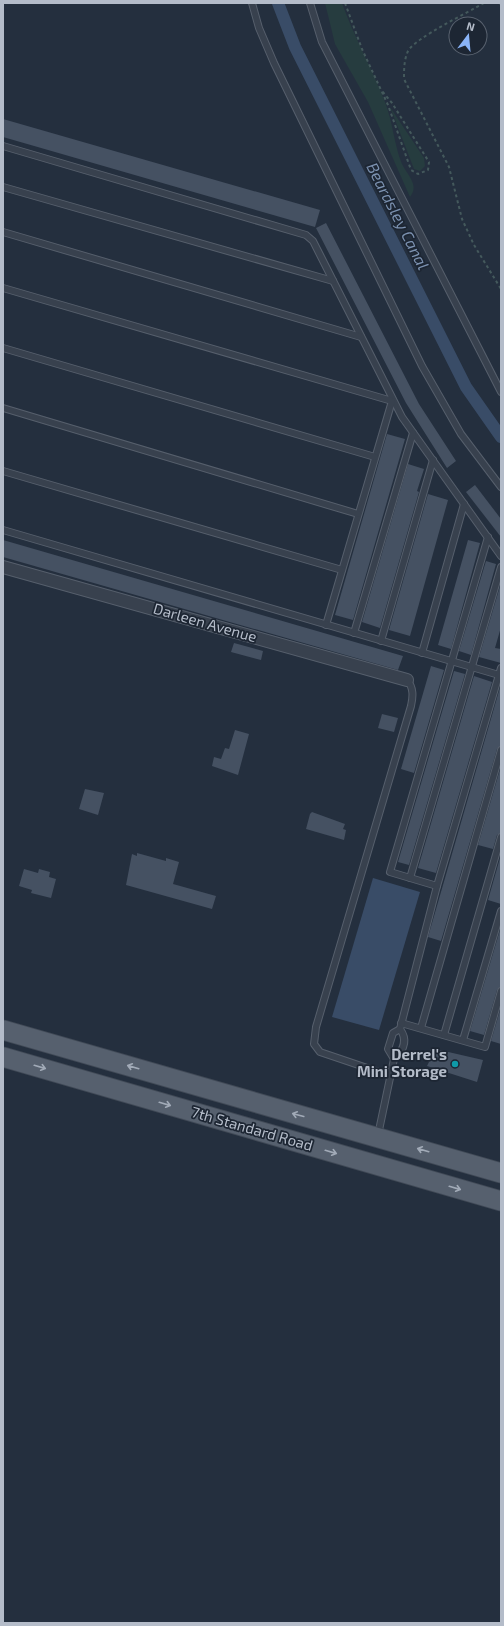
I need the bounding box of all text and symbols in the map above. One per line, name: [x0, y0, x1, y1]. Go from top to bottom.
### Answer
north arrow: [448, 16, 488, 56]
text: N: [465, 19, 477, 33]
water label: Beardsley Canal: [362, 159, 434, 273]
street label: Darleen Avenue: [151, 599, 259, 645]
place label: Derrel's Mini Storage: [357, 1045, 447, 1080]
marker: Derrel's Mini Storage: [450, 1059, 460, 1069]
one-way arrow: [127, 1063, 140, 1070]
one-way arrow: [34, 1064, 47, 1071]
one-way arrow: [159, 1101, 172, 1108]
street label: 7th Standard Road: [189, 1102, 315, 1154]
one-way arrow: [292, 1111, 305, 1118]
one-way arrow: [417, 1146, 430, 1153]
one-way arrow: [324, 1148, 337, 1156]
one-way arrow: [449, 1185, 462, 1192]

